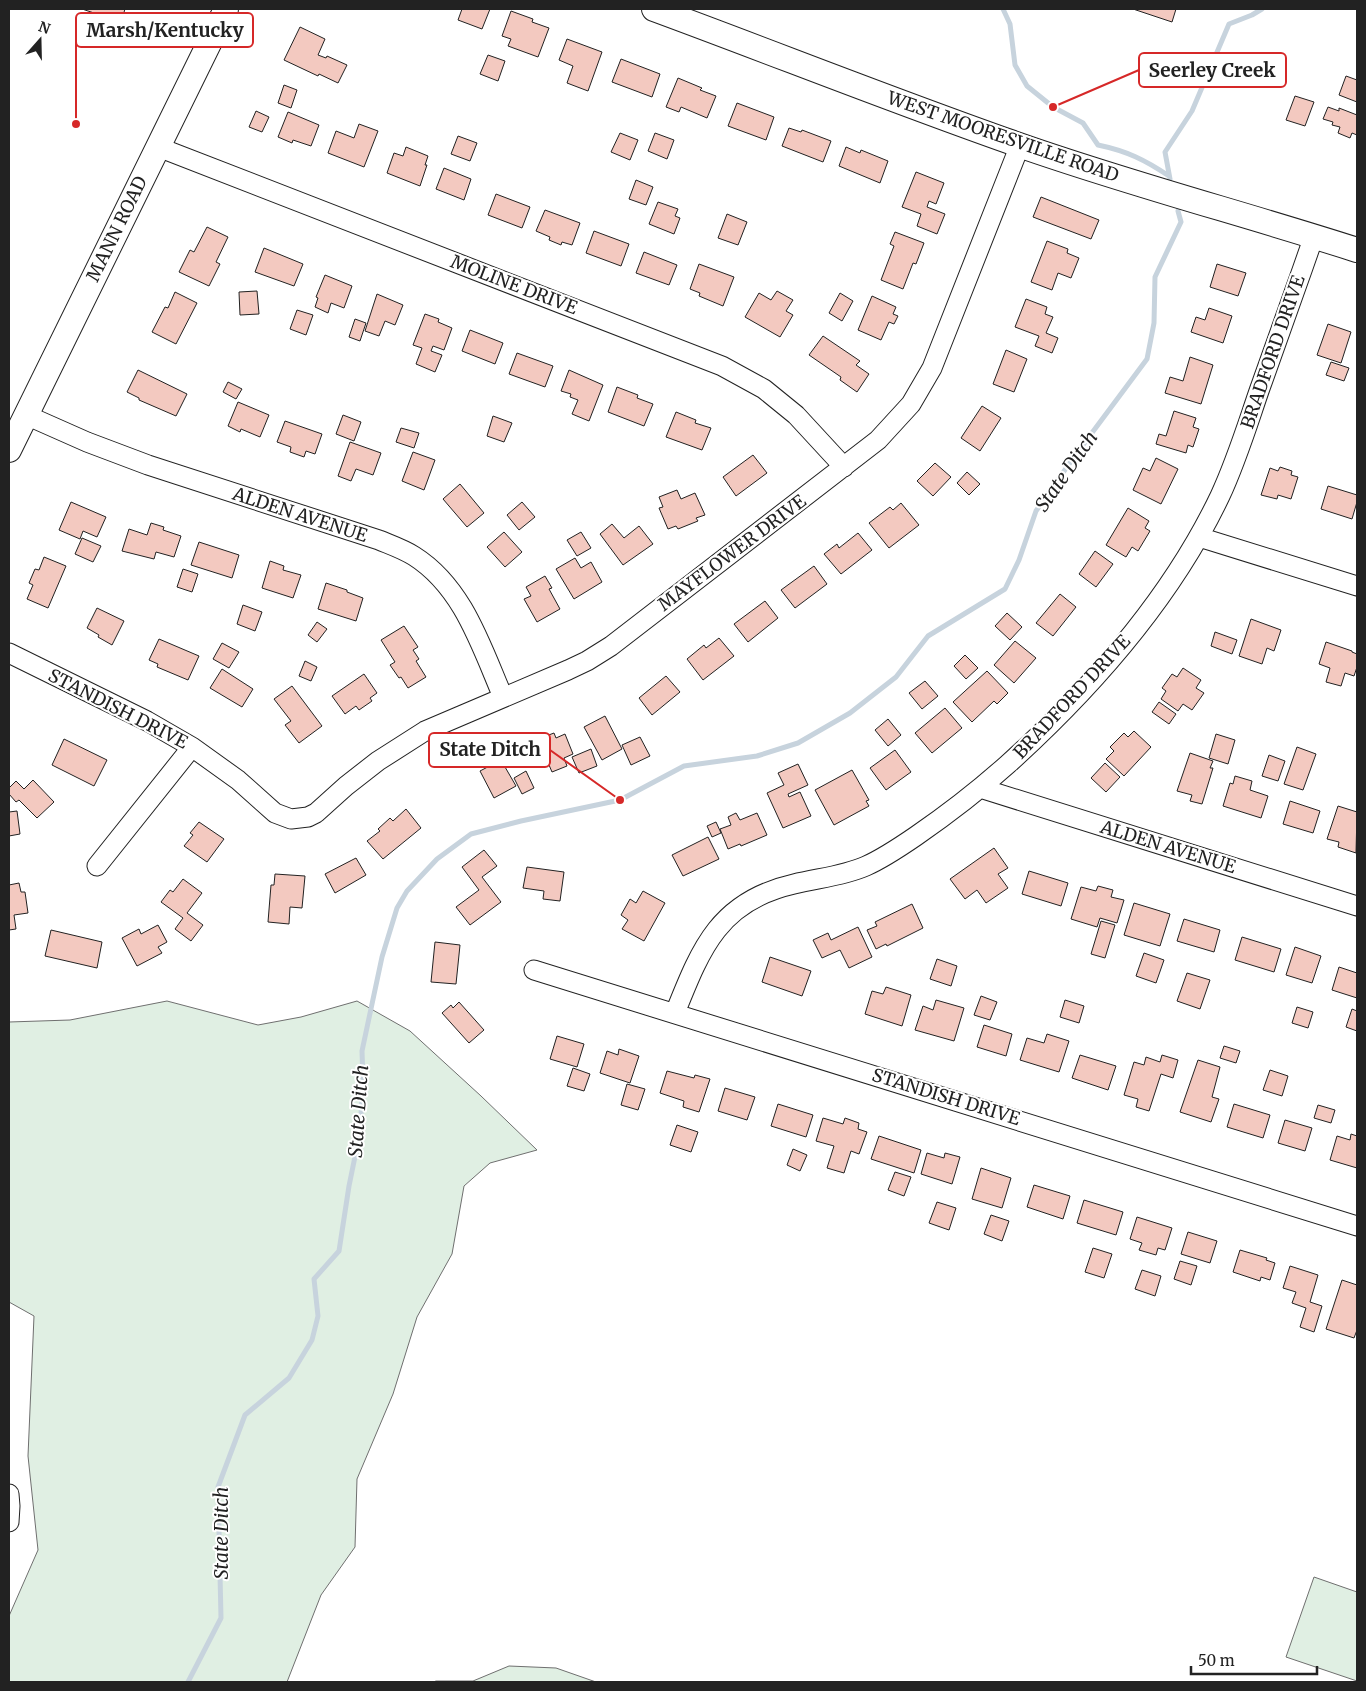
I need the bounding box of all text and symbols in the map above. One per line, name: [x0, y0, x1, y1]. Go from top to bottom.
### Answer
callout: Marsh/Kentucky: [76, 13, 253, 47]
north arrow: [15, 15, 65, 65]
text: N: [36, 17, 53, 38]
text: Marsh/Kentucky: [86, 18, 244, 42]
callout: Seerley Creek: [1139, 53, 1286, 87]
text: Seerley Creek: [1149, 58, 1276, 82]
street label: WEST MOORESVILLE ROAD: [883, 86, 1122, 187]
street label: MANN ROAD: [81, 172, 152, 285]
street label: MOLINE DRIVE: [448, 250, 581, 319]
street label: BRADFORD DRIVE: [1235, 271, 1310, 432]
water label: State Ditch: [1029, 426, 1103, 516]
street label: ALDEN AVENUE: [229, 482, 371, 547]
street label: MAYFLOWER DRIVE: [653, 489, 811, 616]
street label: BRADFORD DRIVE: [1008, 630, 1135, 763]
street label: STANDISH DRIVE: [44, 663, 192, 754]
callout: State Ditch: [429, 733, 550, 767]
text: State Ditch: [439, 737, 541, 761]
street label: ALDEN AVENUE: [1097, 815, 1239, 878]
street label: STANDISH DRIVE: [869, 1063, 1024, 1130]
water label: State Ditch: [343, 1064, 373, 1158]
water label: State Ditch: [209, 1487, 233, 1580]
scale bar: [1191, 1644, 1317, 1676]
text: 50 m: [1198, 1651, 1235, 1670]

